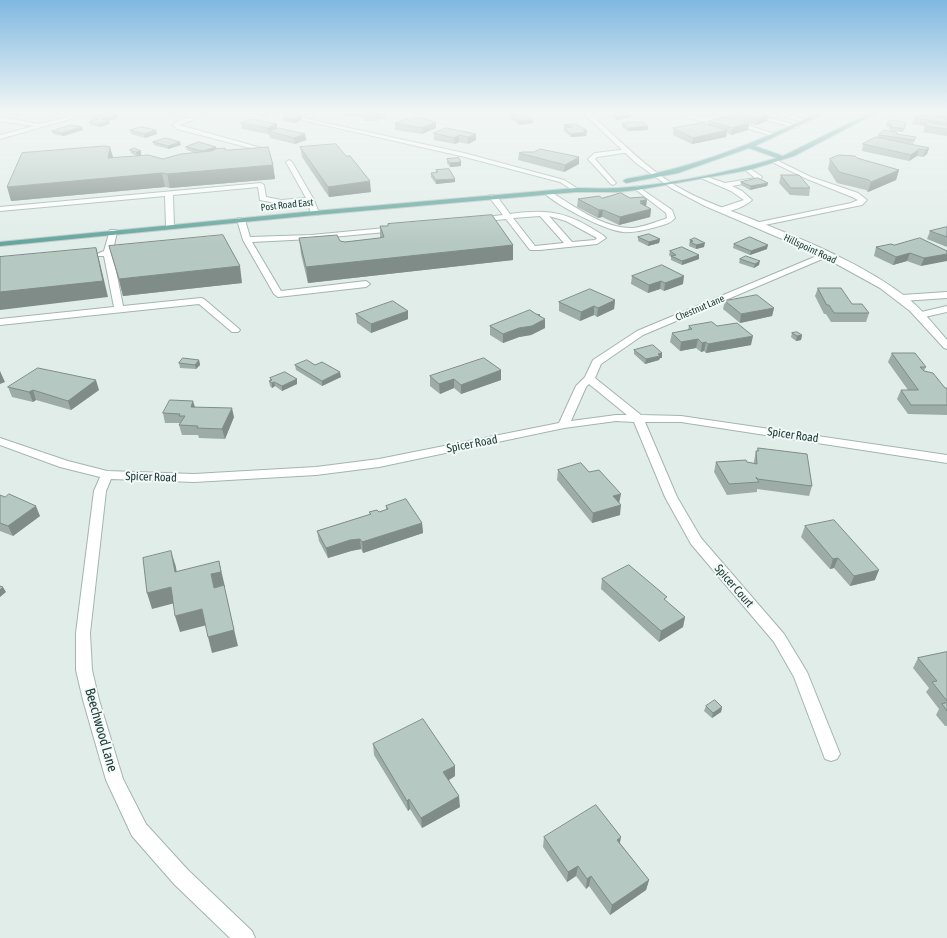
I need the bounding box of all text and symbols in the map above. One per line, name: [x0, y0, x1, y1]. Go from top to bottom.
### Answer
street label: Post Road East: [260, 196, 314, 214]
street label: Hillspoint Road: [782, 232, 838, 266]
street label: Chestnut Lane: [674, 292, 726, 324]
street label: Spicer Road: [767, 424, 819, 446]
street label: Spicer Road: [445, 432, 499, 456]
street label: Spicer Road: [125, 469, 177, 485]
street label: Spicer Court: [711, 562, 757, 610]
street label: Beechwood Lane: [81, 686, 121, 774]

